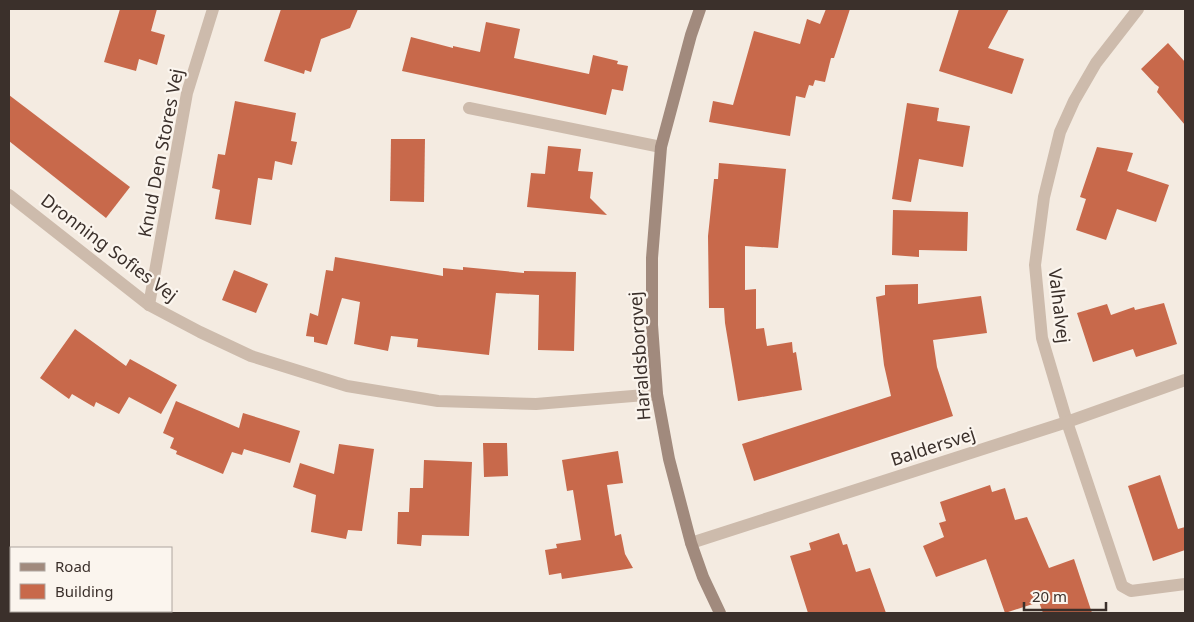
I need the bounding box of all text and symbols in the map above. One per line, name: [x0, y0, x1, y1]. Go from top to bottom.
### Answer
street label: Knud Den Stores Vej: [132, 66, 188, 239]
street label: Dronning Sofies Vej: [36, 188, 183, 306]
street label: Valhalvej: [1044, 267, 1076, 345]
street label: Haraldsborgvej: [623, 291, 655, 421]
street label: Baldersvej: [887, 421, 978, 471]
legend: [10, 547, 172, 612]
text: Road: [55, 556, 91, 576]
scale bar: [1024, 580, 1106, 612]
text: Building: [55, 581, 113, 601]
text: 20 m: [1032, 586, 1067, 606]

